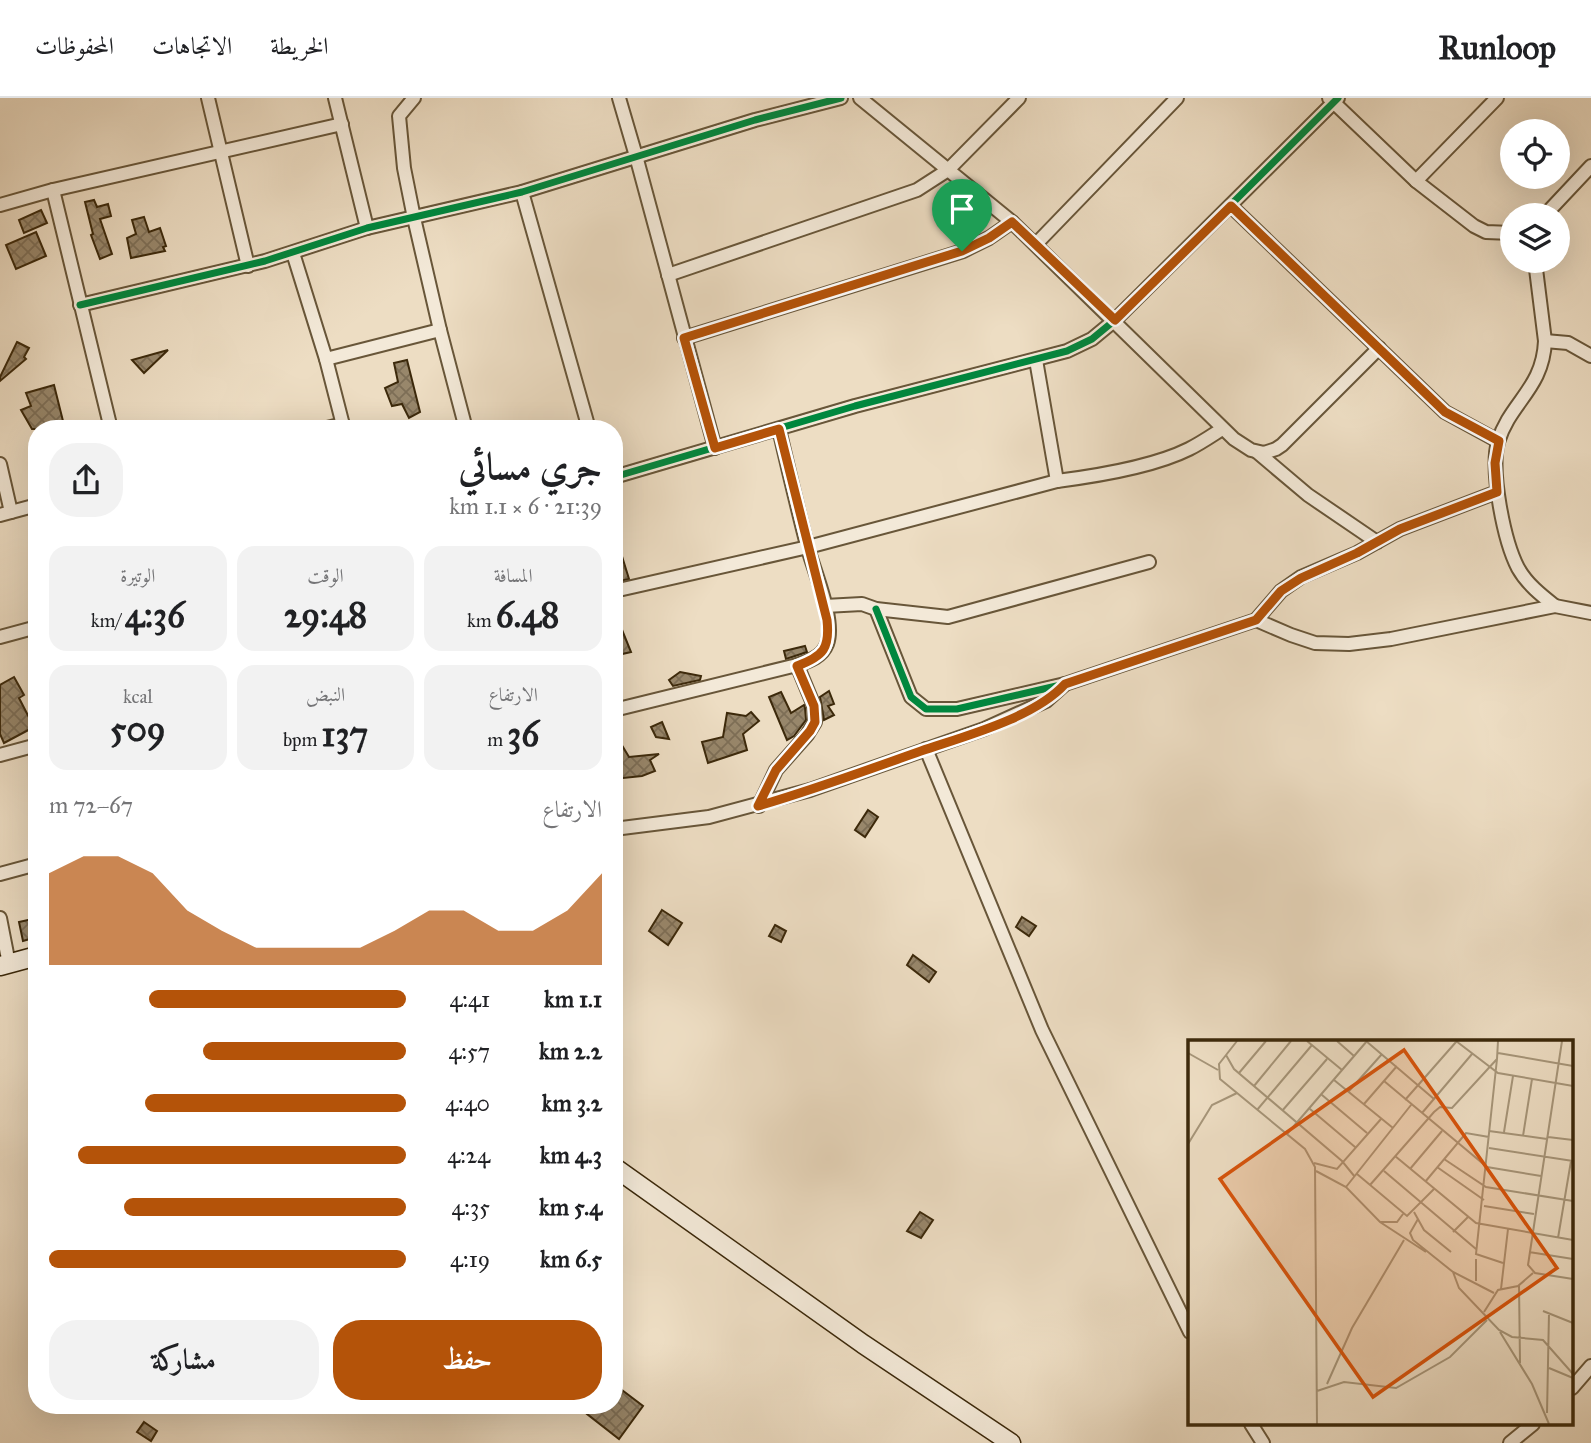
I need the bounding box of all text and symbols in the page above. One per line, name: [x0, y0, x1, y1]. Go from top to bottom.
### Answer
text: Runloop: [1439, 28, 1556, 68]
text: المحفوظات: [35, 31, 114, 61]
text: الاتجاهات: [152, 31, 232, 61]
text: الخريطة: [270, 31, 329, 61]
map controls: [1500, 119, 1570, 273]
button: locate: [1500, 119, 1570, 189]
pin: [932, 179, 992, 251]
icon: arrive: [943, 190, 981, 228]
button: layers: [1500, 203, 1570, 273]
button: share: [49, 443, 123, 517]
text: جري مسائي: [458, 443, 602, 489]
text: 21:39 · 6 × 1.1 km: [449, 492, 602, 520]
text: الوتيرة: [120, 564, 155, 587]
text: الوقت: [307, 564, 344, 587]
text: المسافة: [494, 564, 533, 587]
text: 4:36: [125, 594, 185, 637]
text: 29:48: [284, 594, 367, 637]
text: 6.48: [496, 594, 559, 637]
text: /km: [91, 609, 125, 632]
text: km: [467, 609, 496, 632]
text: النبض: [306, 683, 345, 706]
text: الارتفاع: [489, 683, 538, 706]
text: kcal: [123, 685, 153, 708]
text: 509: [110, 708, 166, 751]
text: 137: [322, 713, 368, 756]
text: 36: [507, 713, 539, 756]
text: bpm: [283, 728, 322, 751]
text: m: [487, 728, 507, 751]
text: 67–72 m: [49, 791, 133, 819]
text: الارتفاع: [542, 795, 602, 823]
text: 4:41: [449, 985, 490, 1013]
text: 1.1 km: [544, 985, 602, 1013]
text: 4:57: [448, 1037, 490, 1065]
text: 2.2 km: [539, 1037, 602, 1065]
inset map: [1188, 1040, 1574, 1426]
text: 4:40: [445, 1089, 490, 1117]
text: 3.2 km: [542, 1089, 602, 1117]
text: 4:24: [447, 1141, 490, 1169]
text: 4.3 km: [540, 1141, 602, 1169]
text: 4:35: [452, 1193, 490, 1221]
text: 5.4 km: [539, 1193, 602, 1221]
text: 4:19: [450, 1245, 490, 1273]
text: 6.5 km: [540, 1245, 602, 1273]
button: مشاركة: [49, 1320, 319, 1400]
button: حفظ: [333, 1320, 602, 1400]

